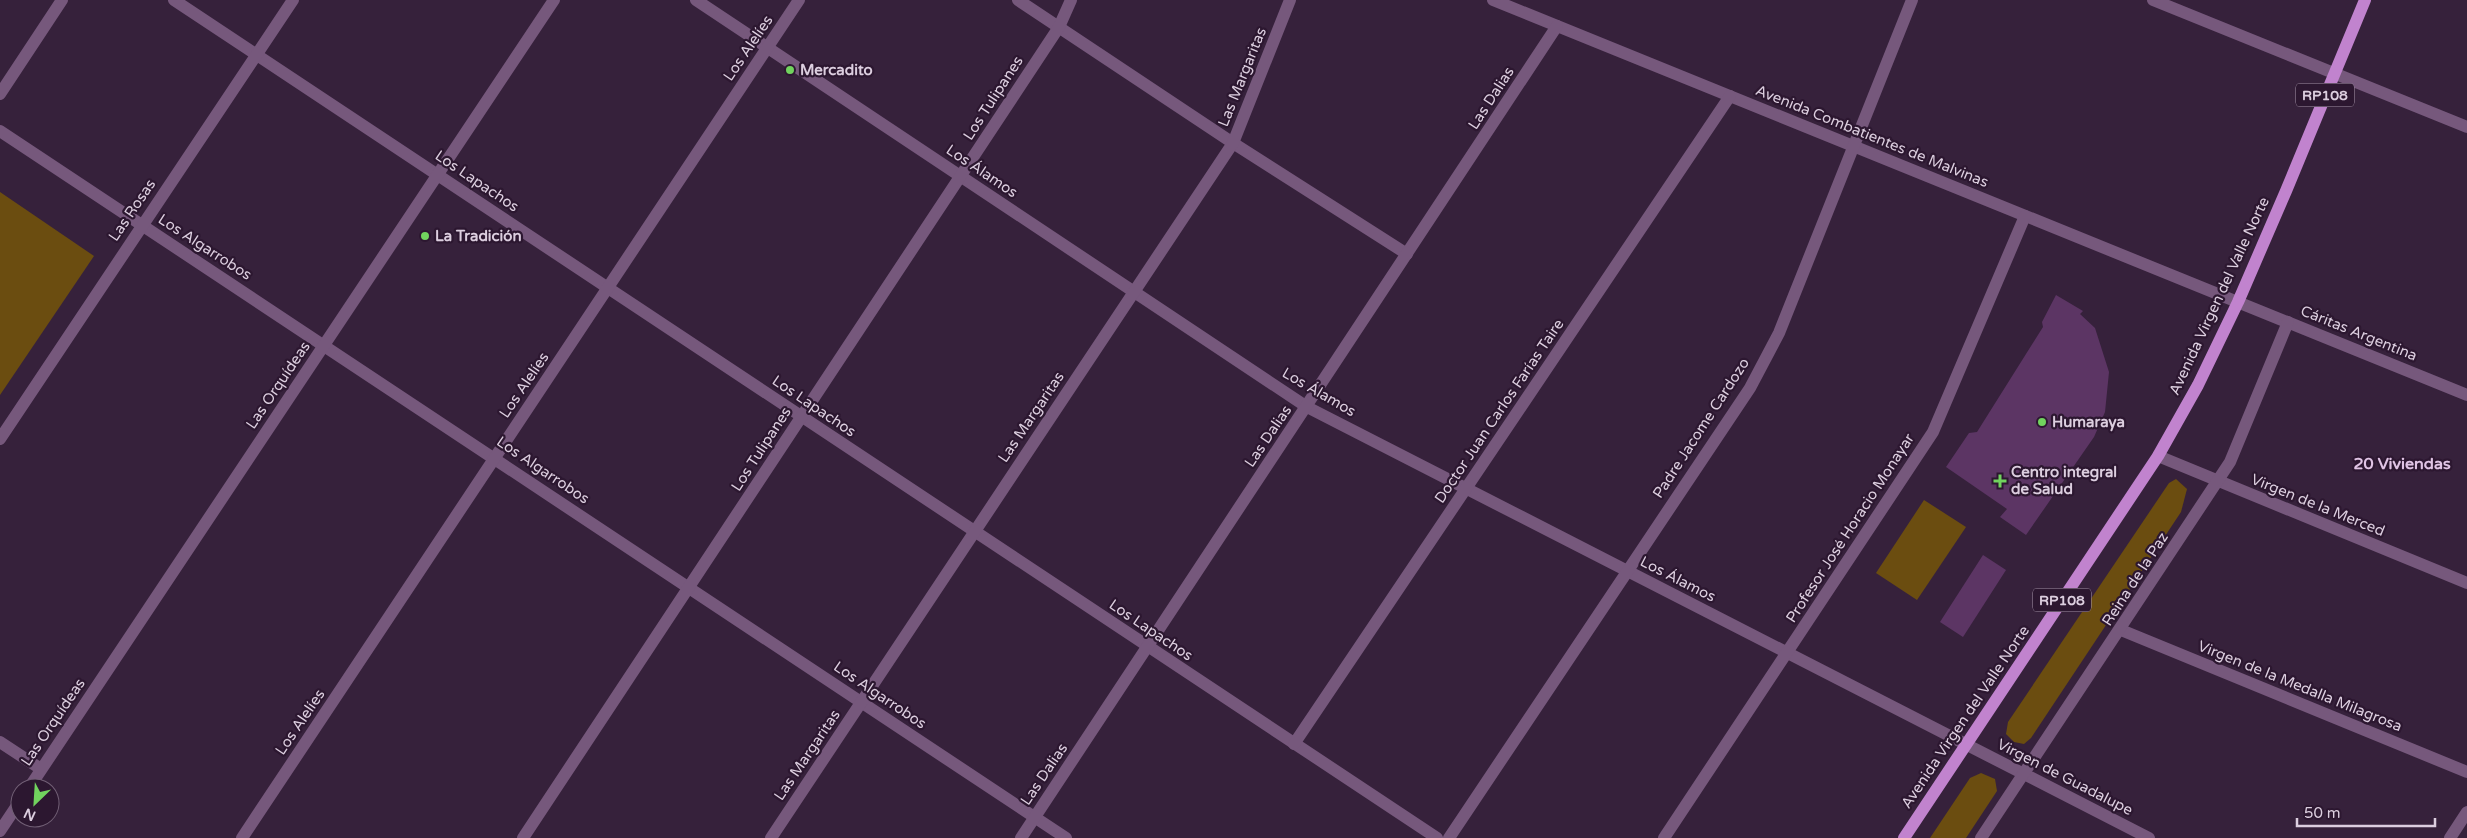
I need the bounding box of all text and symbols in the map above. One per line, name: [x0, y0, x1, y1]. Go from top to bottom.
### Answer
street label: Los Alelíes: [719, 12, 777, 84]
street label: Las Margaritas: [1214, 25, 1270, 129]
street label: Los Tulipanes: [959, 53, 1027, 143]
place label: Mercadito: [800, 61, 873, 79]
street label: Las Dalias: [1464, 63, 1518, 133]
marker: Mercadito: [784, 64, 796, 76]
street label: Avenida Combatientes de Malvinas: [1753, 81, 1991, 191]
road number: RP108: [2296, 84, 2354, 106]
street label: Los Álamos: [943, 141, 1021, 201]
street label: Los Lapachos: [432, 146, 522, 216]
street label: Las Rosas: [105, 176, 159, 244]
street label: Avenida Virgen del Valle Norte: [2165, 194, 2273, 398]
street label: Los Algarrobos: [155, 210, 255, 284]
place label: La Tradición: [435, 227, 522, 245]
marker: La Tradición: [419, 230, 431, 242]
street label: Cáritas Argentina: [2298, 301, 2420, 365]
street label: Doctor Juan Carlos Farías Taire: [1431, 316, 1567, 506]
street label: Las Orquídeas: [242, 338, 314, 432]
street label: Los Alelíes: [495, 349, 553, 421]
street label: Padre Jacome Cardozo: [1649, 354, 1753, 502]
street label: Los Álamos: [1279, 364, 1359, 420]
street label: Las Margaritas: [994, 368, 1068, 466]
street label: Los Lapachos: [769, 371, 859, 441]
street label: Las Dalias: [1241, 402, 1295, 470]
street label: Los Tulipanes: [727, 404, 795, 494]
place label: Humaraya: [2052, 413, 2125, 432]
marker: Humaraya: [2036, 416, 2048, 428]
street label: Profesor José Horacio Monayar: [1782, 430, 1918, 626]
street label: Los Algarrobos: [493, 432, 593, 508]
district label: 20 Viviendas: [2353, 454, 2451, 474]
place label: Centro integral de Salud: [2011, 463, 2117, 498]
street label: Virgen de la Merced: [2249, 470, 2387, 540]
marker: Centro integral de Salud: [1993, 474, 2007, 488]
street label: Reina de la Paz: [2098, 529, 2172, 629]
street label: Los Álamos: [1637, 552, 1719, 606]
road number: RP108: [2033, 588, 2091, 612]
street label: Los Lapachos: [1106, 595, 1196, 665]
street label: Avenida Virgen del Valle Norte: [1897, 622, 2033, 812]
street label: Virgen de la Medalla Milagrosa: [2195, 637, 2405, 735]
street label: Los Algarrobos: [830, 657, 930, 733]
street label: Las Orquídeas: [17, 675, 89, 769]
street label: Los Alelíes: [271, 686, 329, 758]
street label: Las Margaritas: [770, 706, 844, 804]
street label: Virgen de Guadalupe: [1994, 735, 2136, 819]
street label: Las Dalias: [1017, 740, 1071, 808]
north arrow: [10, 778, 60, 828]
scale bar: [2297, 796, 2434, 828]
text: N: [21, 804, 38, 824]
text: 50 m: [2304, 804, 2341, 822]

